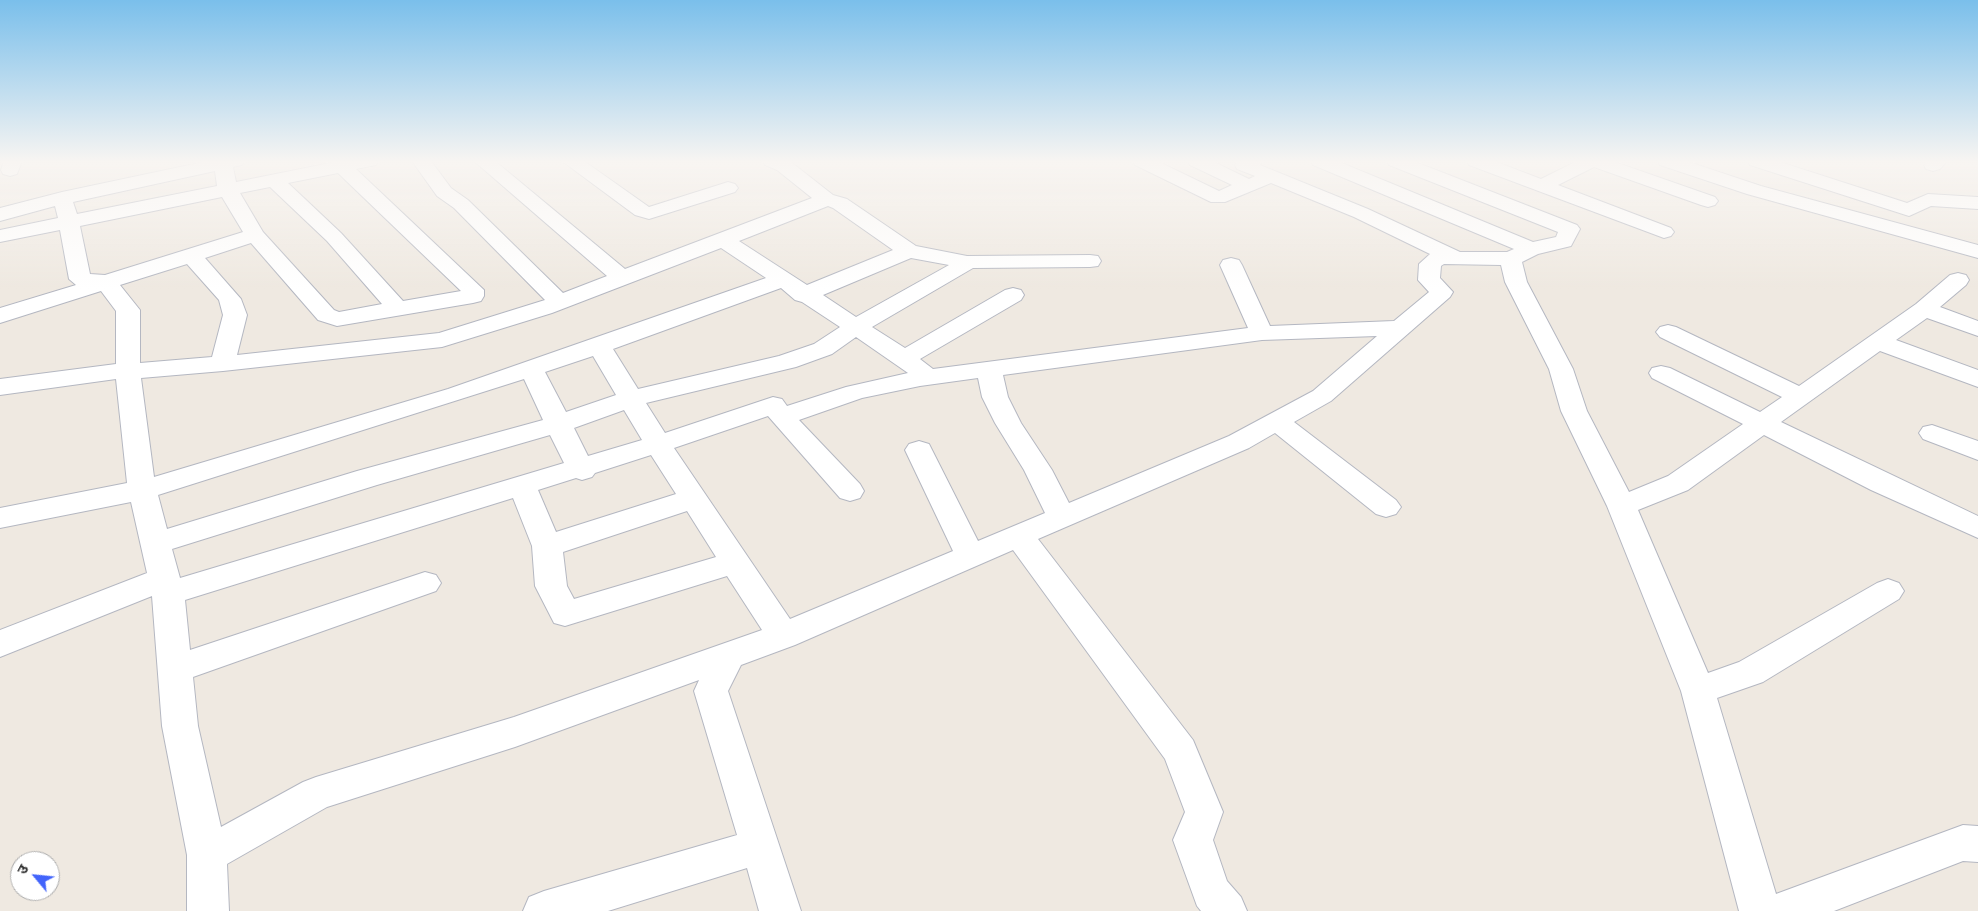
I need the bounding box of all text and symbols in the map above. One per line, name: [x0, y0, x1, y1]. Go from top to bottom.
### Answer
north arrow: [10, 851, 60, 901]
text: उ: [13, 862, 33, 877]

